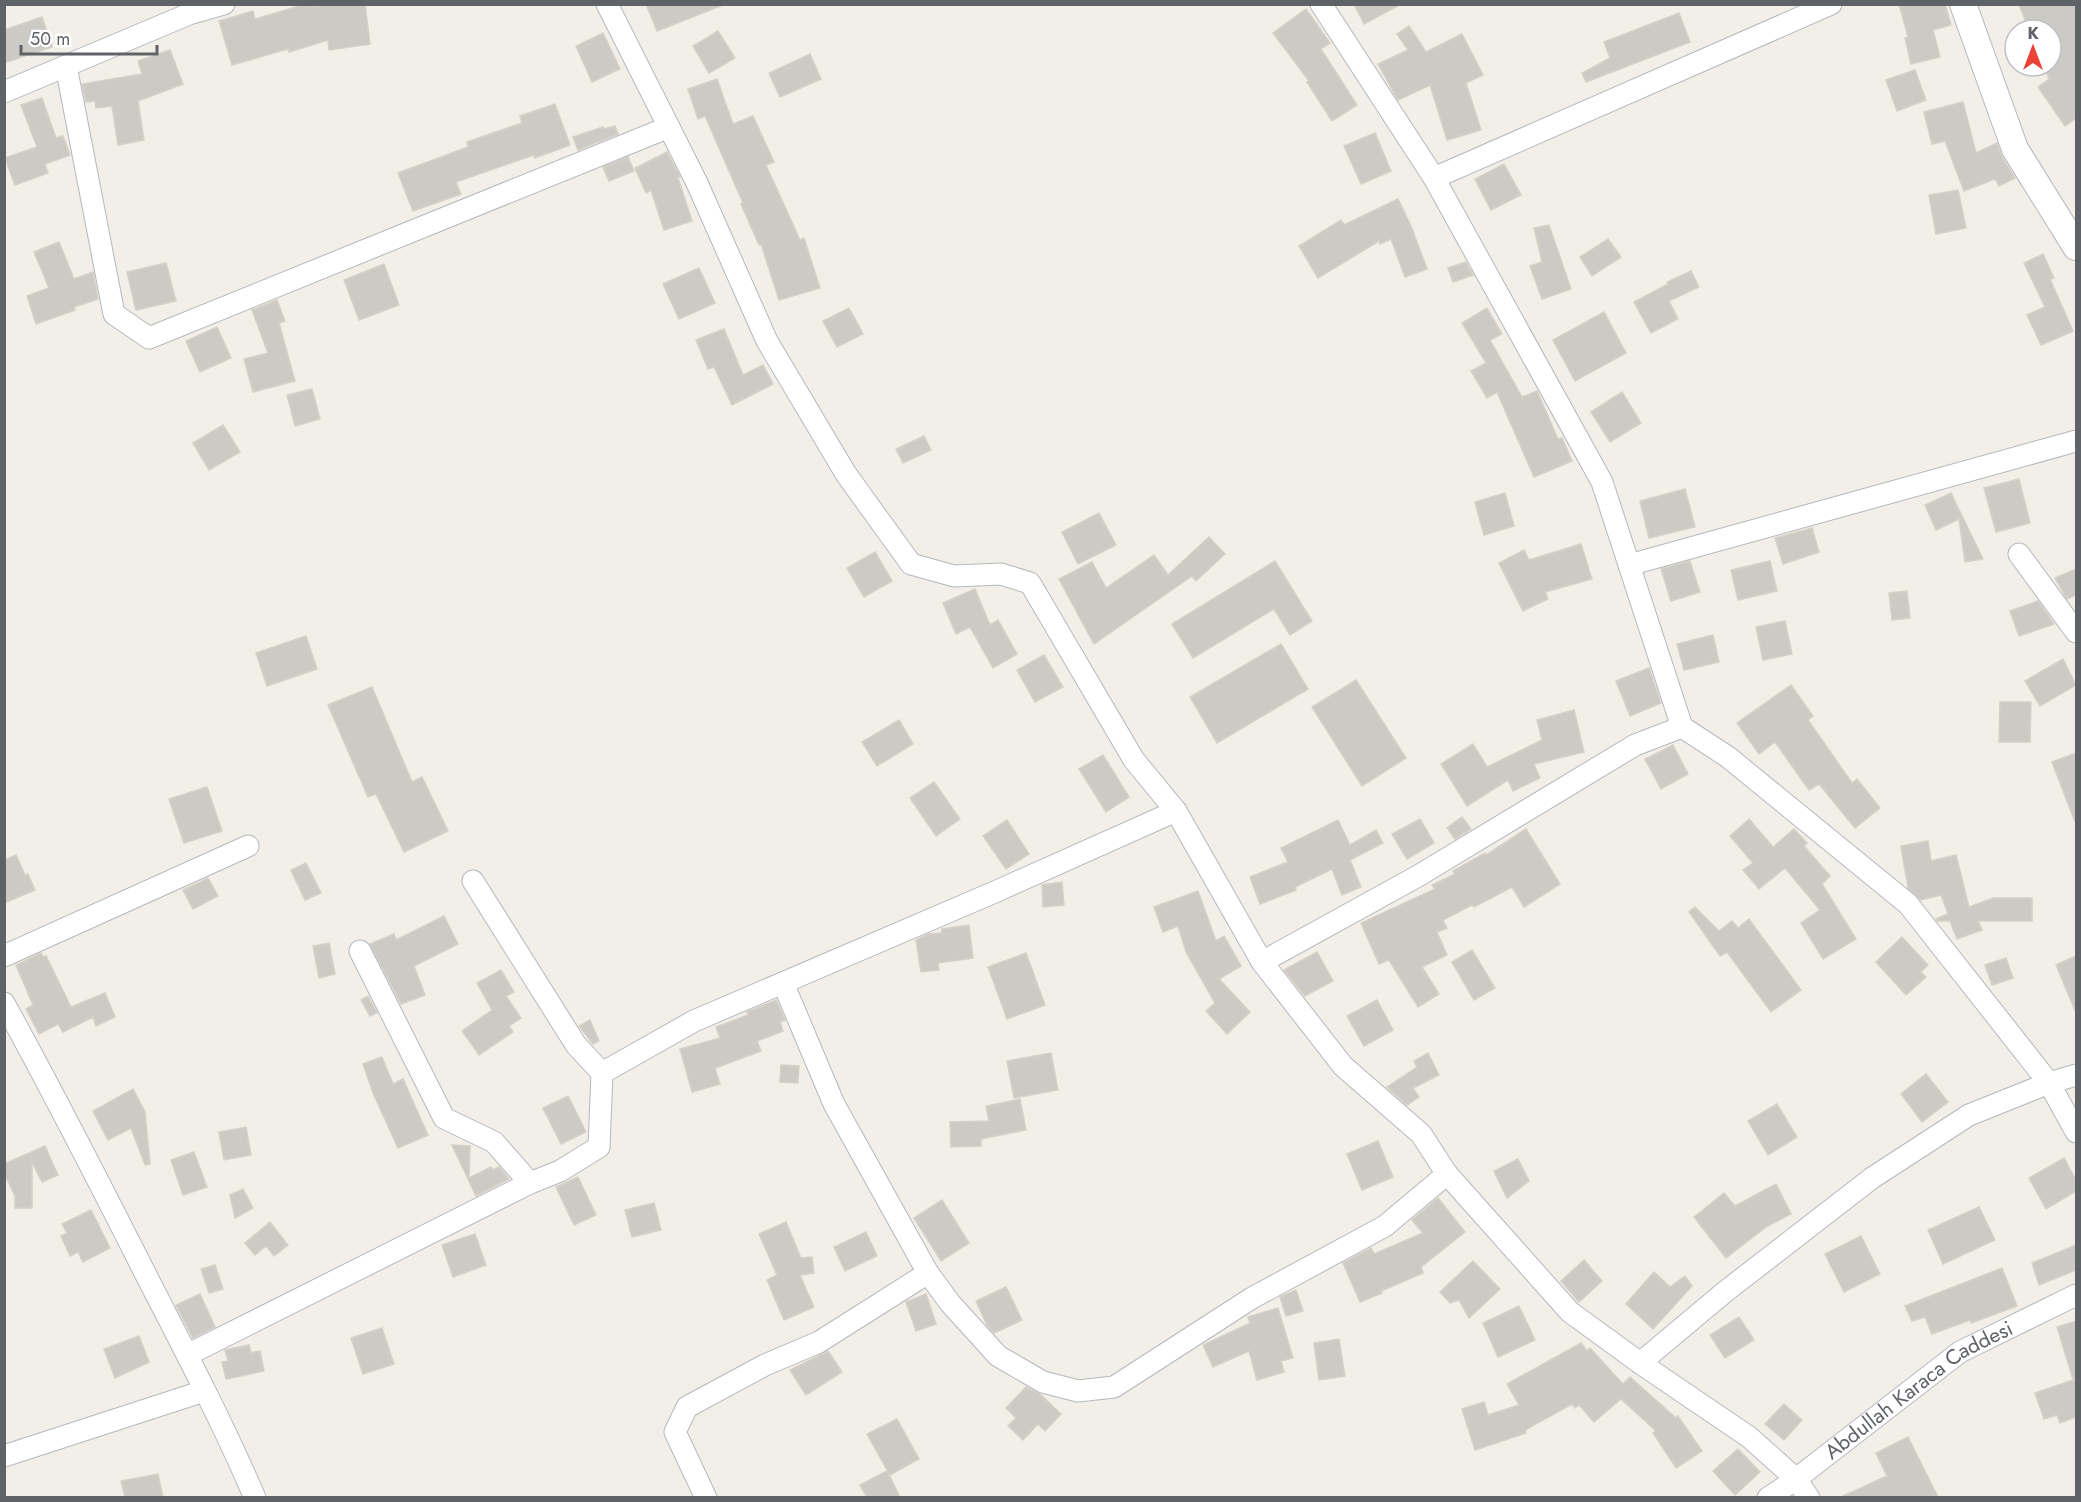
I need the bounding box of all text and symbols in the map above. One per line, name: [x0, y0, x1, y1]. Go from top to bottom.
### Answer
scale bar: [21, 18, 158, 56]
north arrow: [2003, 18, 2063, 78]
text: K: [2027, 22, 2039, 45]
text: 50 m: [30, 26, 70, 52]
street label: Abdullah Karaca Caddesi: [1818, 1313, 2018, 1467]

